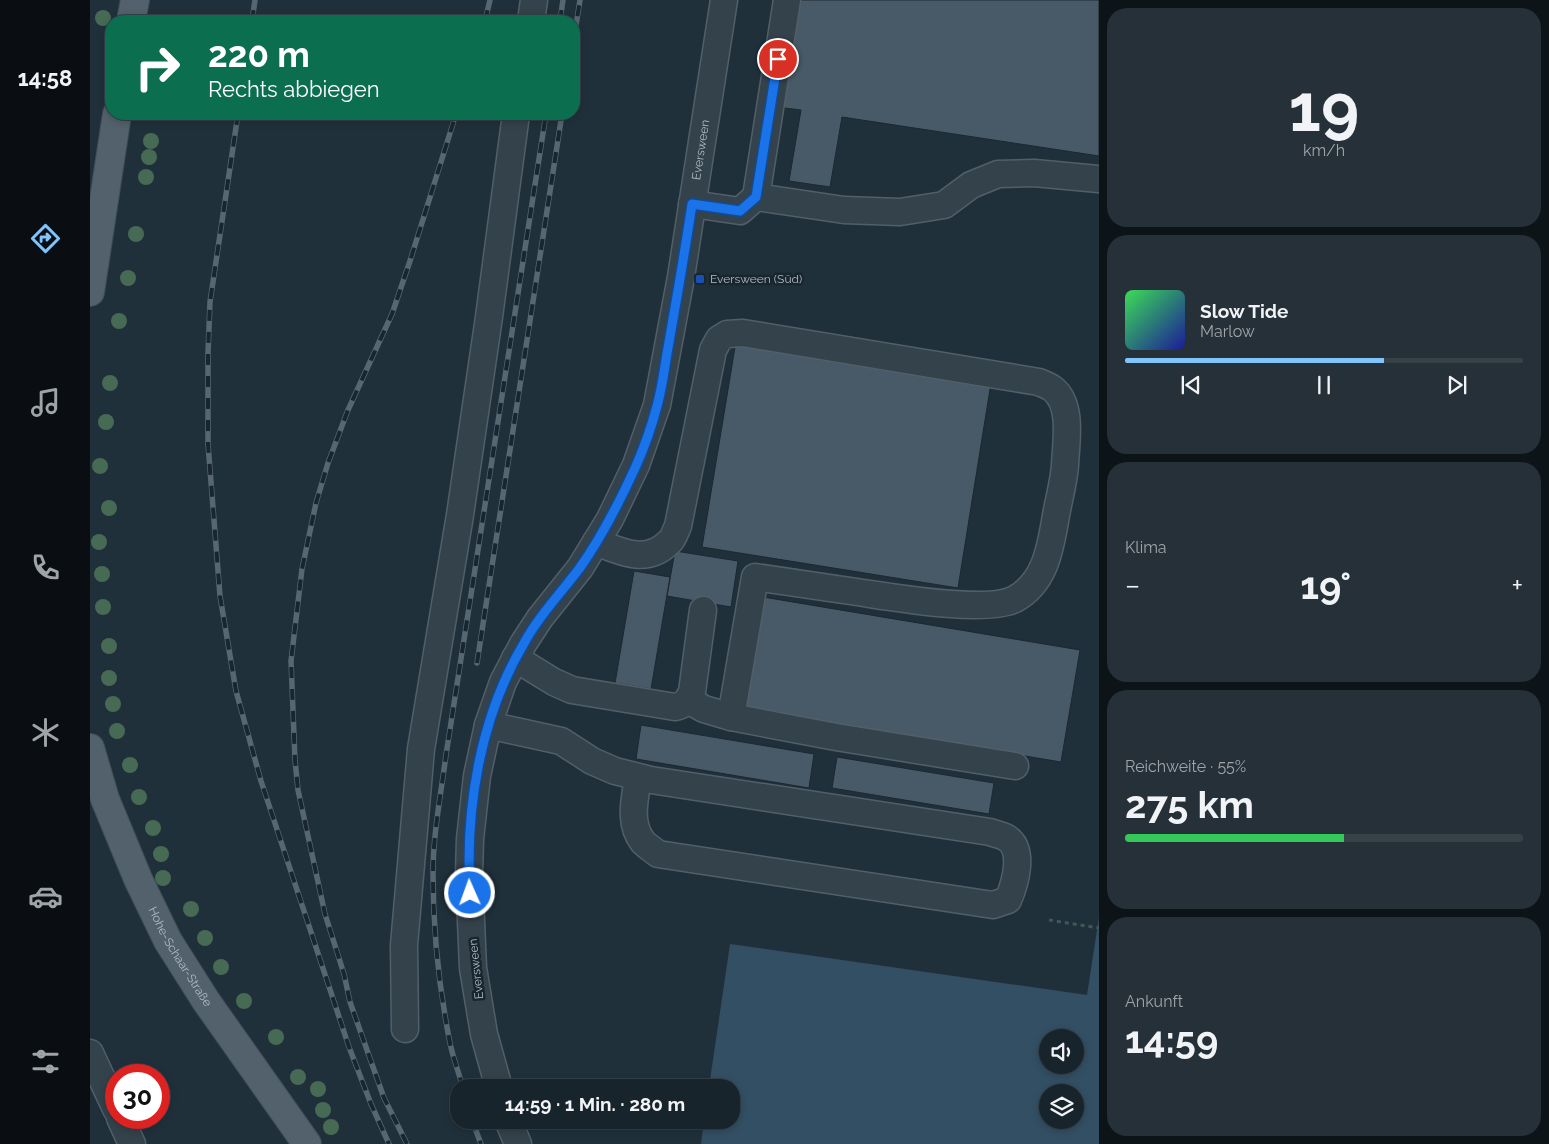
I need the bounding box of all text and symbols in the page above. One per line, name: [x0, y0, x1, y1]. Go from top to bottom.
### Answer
text: 220 m: [208, 34, 310, 75]
icon: right: [125, 35, 190, 100]
pin: [757, 38, 799, 80]
icon: arrive: [764, 45, 792, 73]
text: 14:58: [18, 65, 72, 91]
text: 19: [1289, 70, 1359, 146]
text: Rechts abbiegen: [208, 76, 380, 102]
street label: Eversween: [689, 119, 712, 181]
text: km/h: [1303, 141, 1345, 160]
icon: directions: [28, 221, 63, 256]
place label: Eversween (Süd): [710, 272, 802, 286]
marker: Eversween (Süd): [694, 273, 706, 285]
text: Slow Tide: [1200, 300, 1289, 322]
text: Marlow: [1200, 322, 1255, 341]
icon: previous: [1177, 371, 1205, 399]
icon: pause: [1310, 371, 1338, 399]
icon: next: [1443, 371, 1471, 399]
icon: music: [28, 385, 63, 420]
text: Klima: [1125, 538, 1167, 557]
icon: phone: [28, 550, 63, 585]
text: 19°: [1300, 563, 1351, 608]
text: −: [1125, 569, 1140, 602]
text: +: [1511, 569, 1523, 602]
icon: climate: [28, 715, 63, 750]
text: Reichweite · 55%: [1125, 757, 1246, 776]
text: 275 km: [1125, 782, 1254, 827]
position arrow: [443, 866, 495, 918]
icon: car: [28, 879, 63, 914]
street label: Hohe-Schaar-Straße: [145, 904, 215, 1009]
street label: Eversween: [466, 938, 486, 1000]
text: Ankunft: [1125, 992, 1183, 1011]
text: 14:59: [1125, 1017, 1218, 1062]
map controls: [1039, 1029, 1084, 1129]
button: sound: [1039, 1029, 1084, 1074]
icon: filters: [28, 1044, 63, 1079]
speed limit sign: 30: [105, 1064, 170, 1129]
button: layers: [1039, 1084, 1084, 1129]
text: 14:59 · 1 Min. · 280 m: [505, 1093, 685, 1115]

